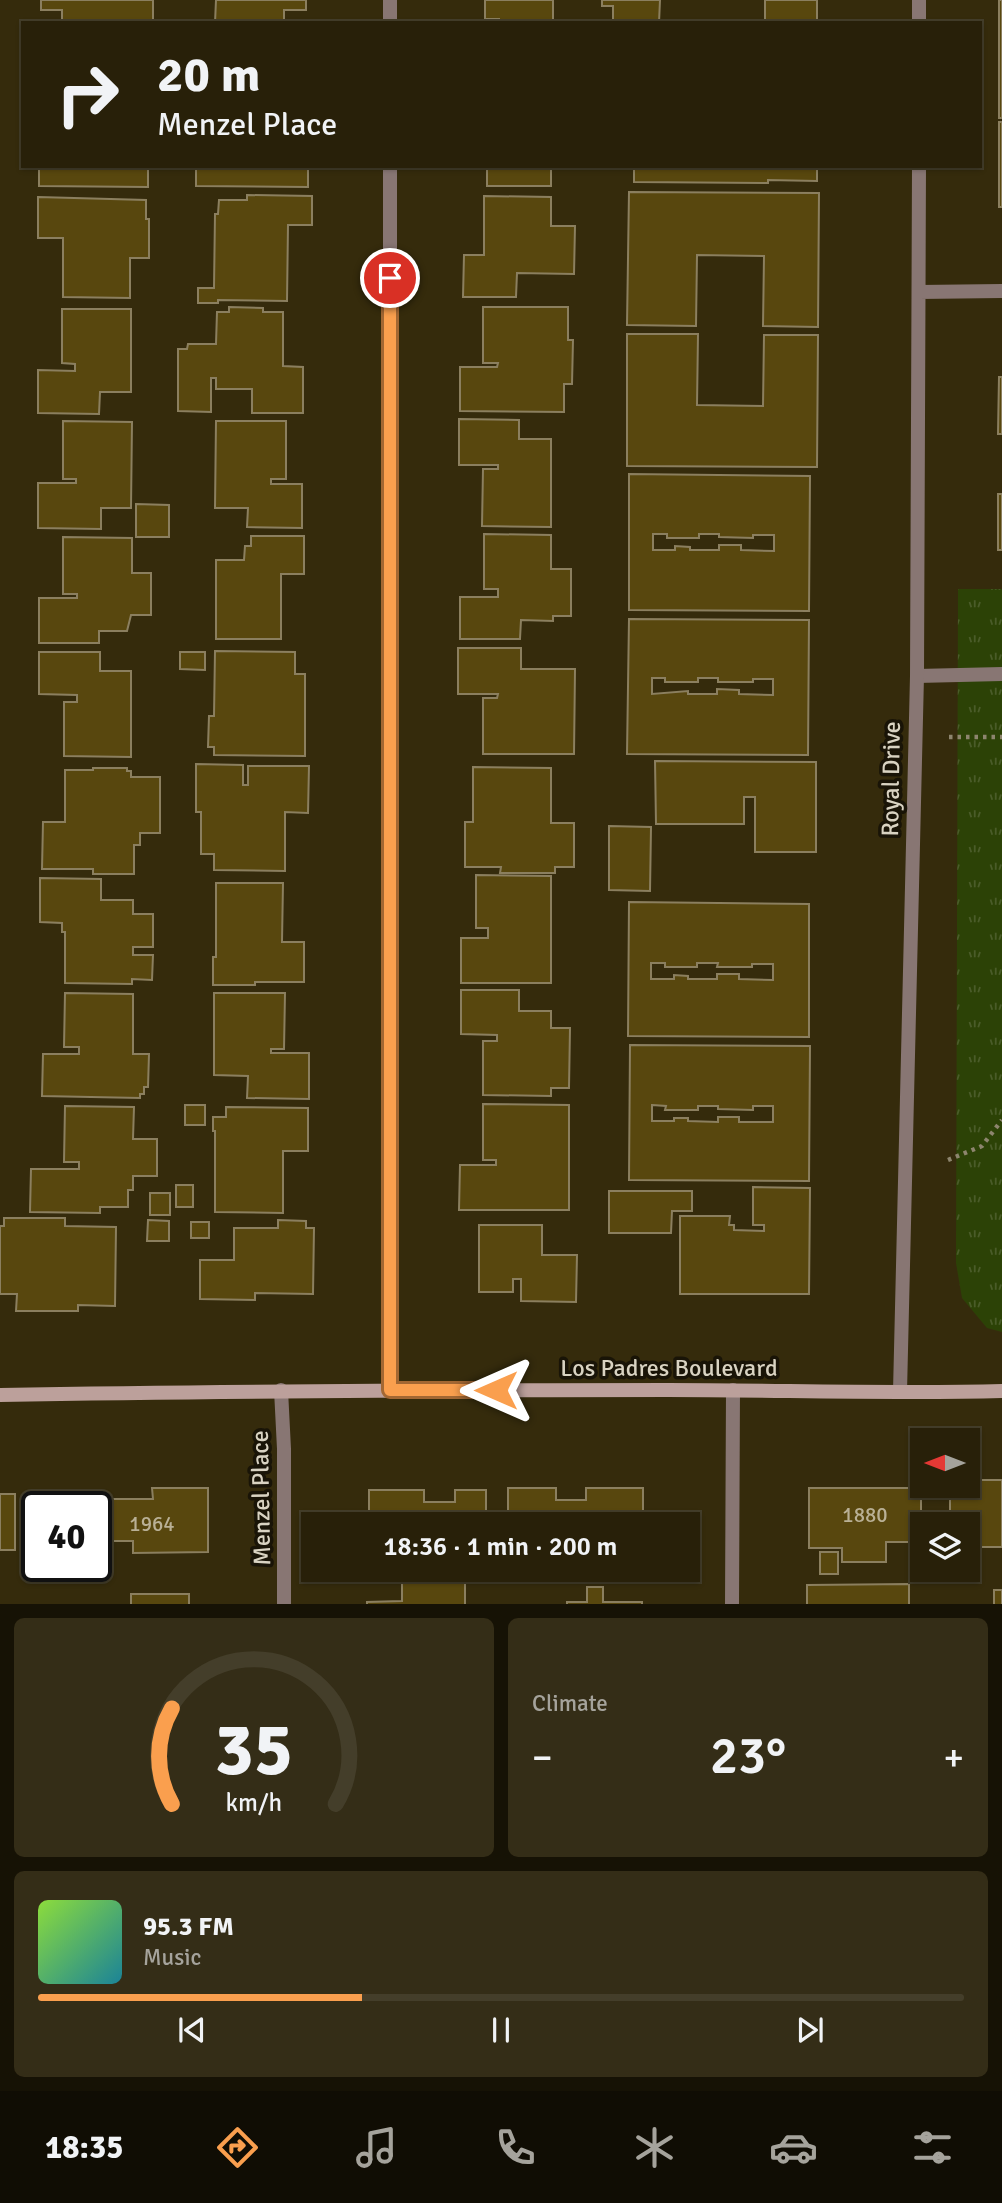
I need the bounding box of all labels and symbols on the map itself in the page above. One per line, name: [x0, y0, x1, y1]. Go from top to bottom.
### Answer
pin: [360, 248, 420, 308]
street label: Royal Drive: [875, 721, 907, 837]
position arrow: [459, 1353, 533, 1427]
street label: Los Padres Boulevard: [560, 1353, 778, 1383]
north arrow: [910, 1428, 980, 1498]
street label: Menzel Place: [245, 1430, 277, 1566]
speed limit sign: 40: [21, 1491, 112, 1582]
house number: 1880: [842, 1502, 888, 1528]
house number: 1964: [129, 1511, 175, 1537]

